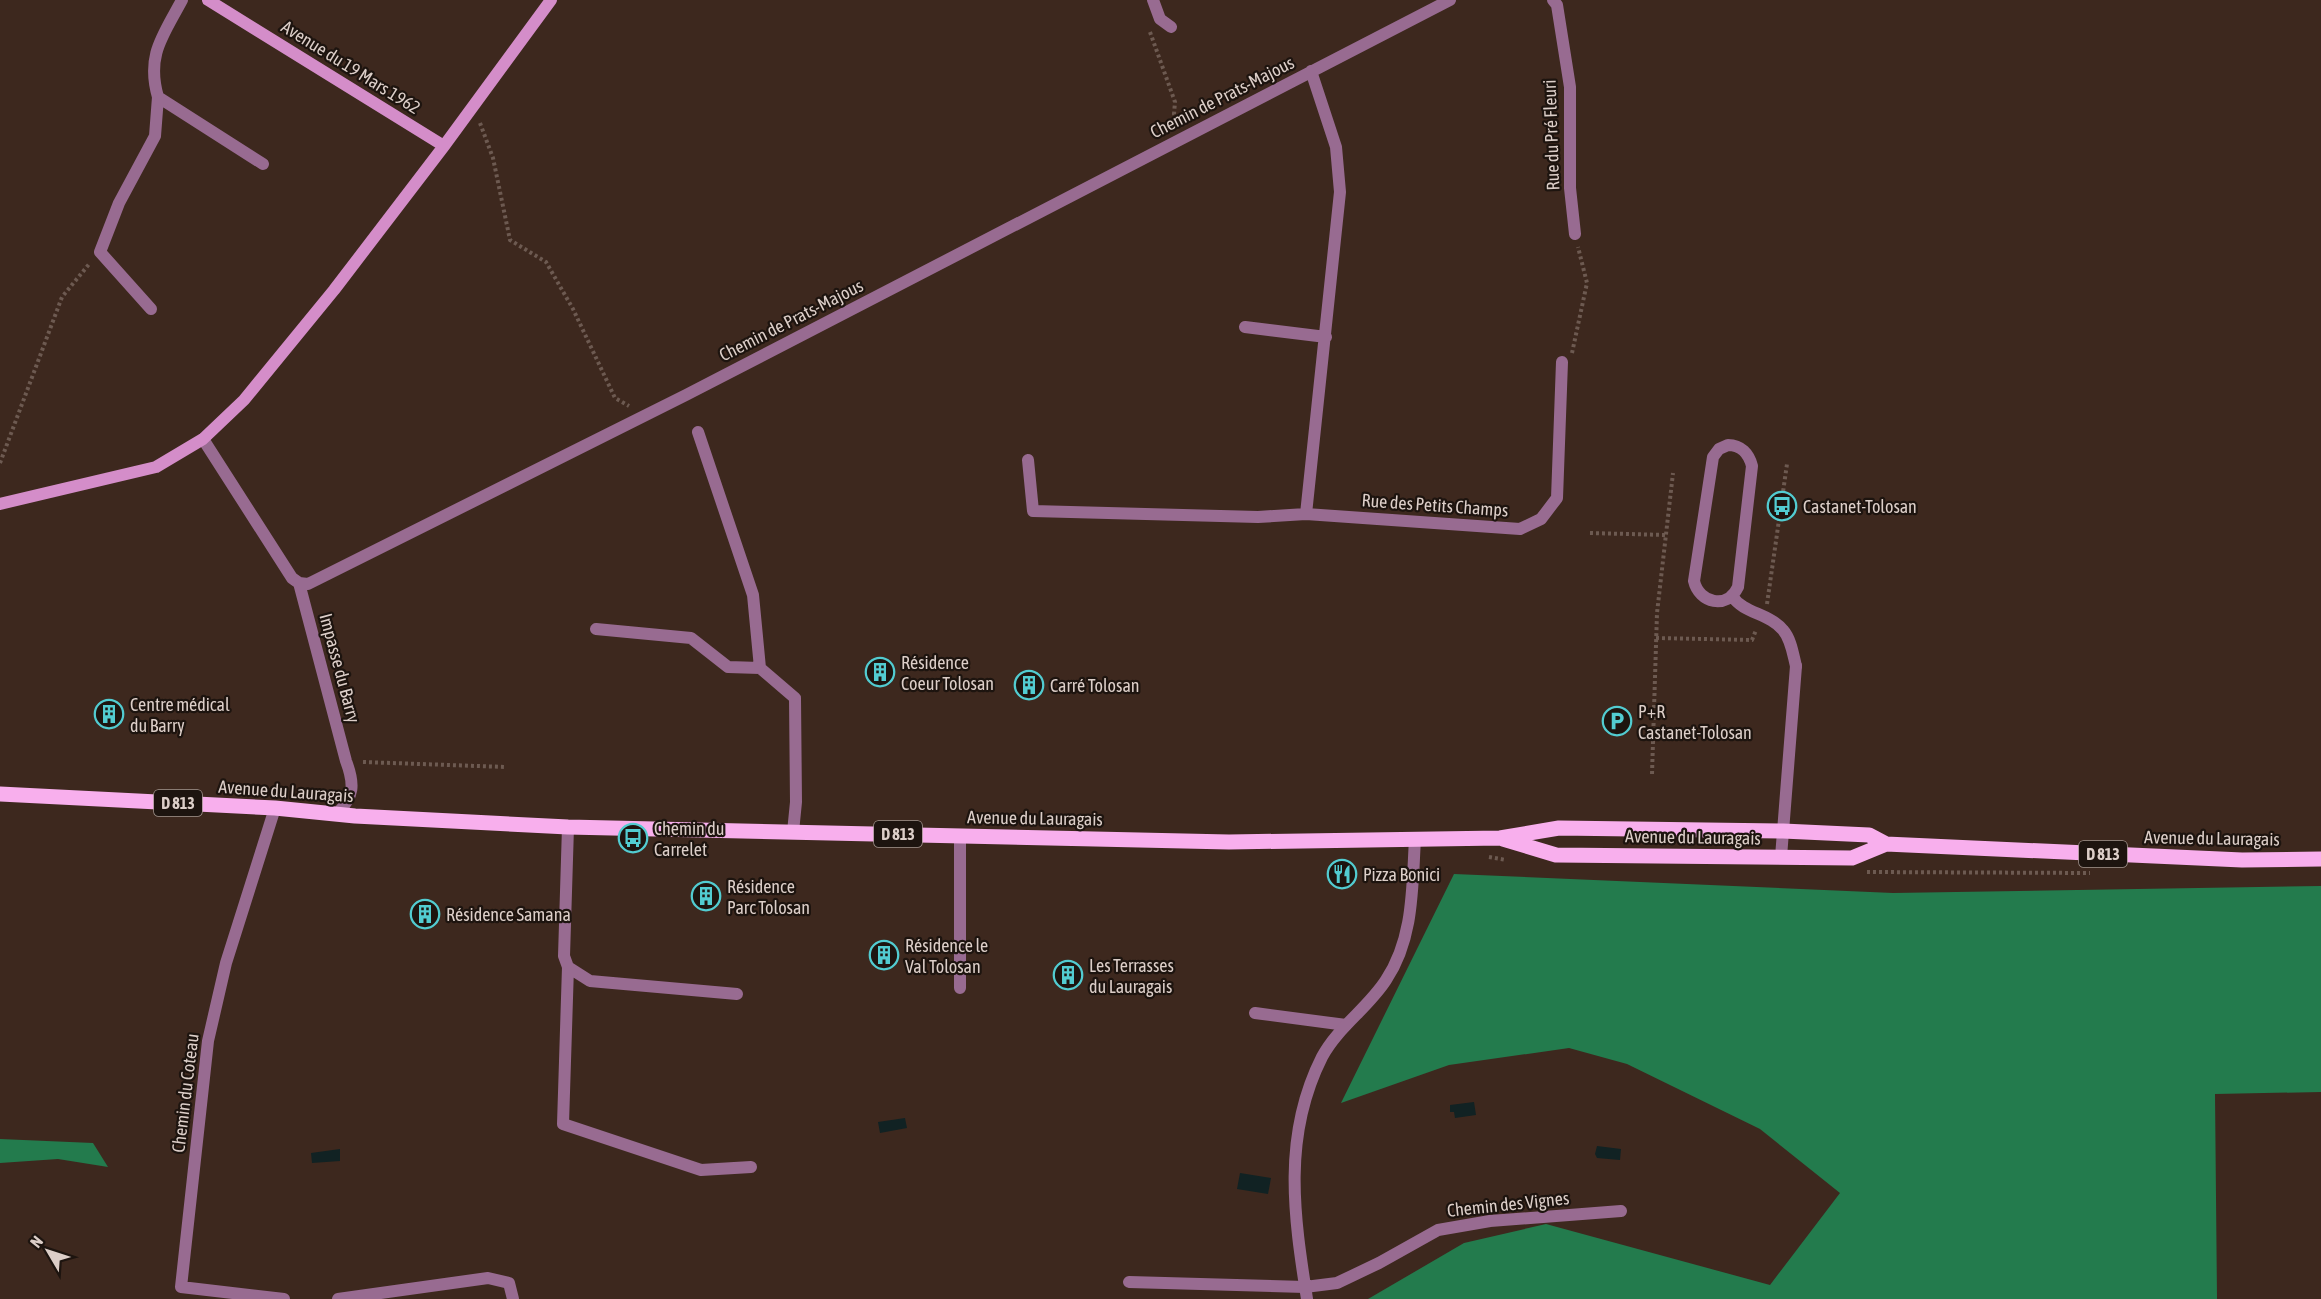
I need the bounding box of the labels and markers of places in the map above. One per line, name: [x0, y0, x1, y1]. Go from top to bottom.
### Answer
bus stop icon: Castanet-Tolosan: [1766, 490, 1798, 522]
place label: Castanet-Tolosan: [1803, 496, 1917, 517]
place label: Résidence Coeur Tolosan: [901, 652, 994, 694]
building icon: Résidence Coeur Tolosan: [864, 656, 896, 688]
building icon: Carré Tolosan: [1013, 669, 1045, 701]
place label: Carré Tolosan: [1050, 675, 1140, 696]
place label: Centre médical du Barry: [130, 694, 230, 736]
building icon: Centre médical du Barry: [93, 698, 125, 730]
place label: P+R Castanet-Tolosan: [1638, 701, 1752, 743]
parking icon: P+R Castanet-Tolosan: [1601, 705, 1633, 737]
place label: Chemin du Carrelet: [654, 818, 725, 860]
bus stop icon: Chemin du Carrelet: [617, 822, 649, 854]
restaurant icon: Pizza Bonici: [1326, 858, 1358, 890]
place label: Pizza Bonici: [1363, 864, 1440, 885]
place label: Résidence Parc Tolosan: [727, 876, 810, 918]
building icon: Résidence Parc Tolosan: [690, 880, 722, 912]
building icon: Résidence Samana: [409, 898, 441, 930]
place label: Résidence Samana: [446, 904, 571, 925]
place label: Résidence le Val Tolosan: [905, 935, 988, 977]
building icon: Résidence le Val Tolosan: [868, 939, 900, 971]
place label: Les Terrasses du Lauragais: [1089, 955, 1174, 997]
building icon: Les Terrasses du Lauragais: [1052, 959, 1084, 991]

